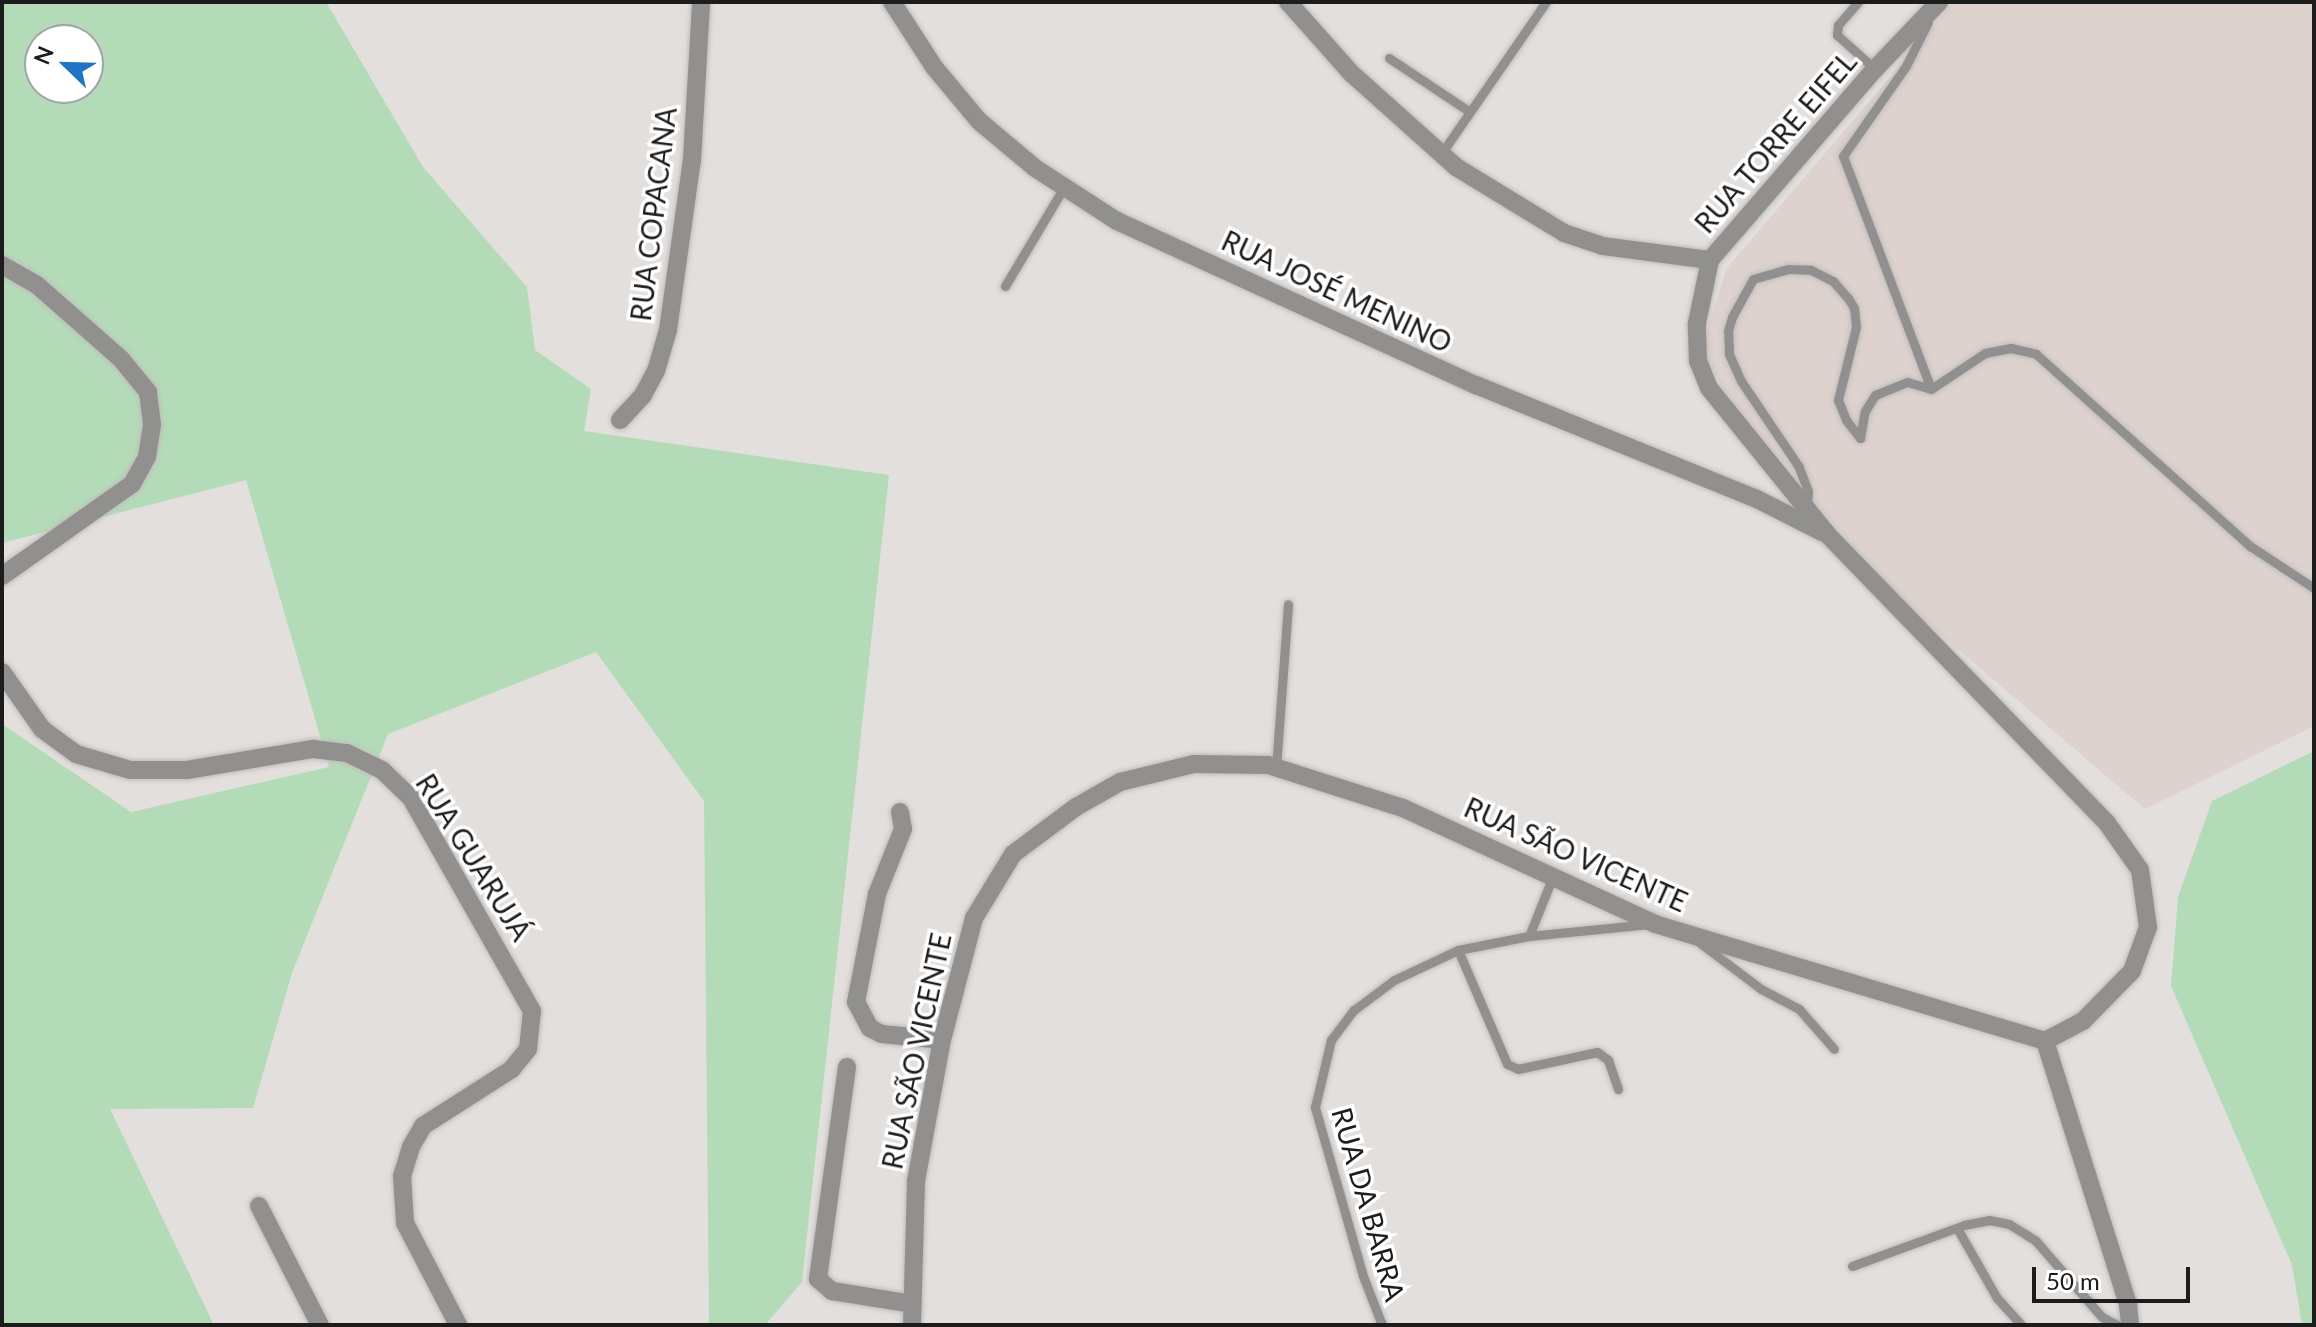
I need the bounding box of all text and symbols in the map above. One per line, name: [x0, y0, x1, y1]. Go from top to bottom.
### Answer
north arrow: [24, 24, 104, 104]
text: N: [28, 42, 59, 68]
street label: RUA TORRE EIFEL: [1687, 44, 1863, 240]
street label: RUA COPACANA: [623, 105, 683, 323]
street label: RUA JOSÉ MENINO: [1216, 223, 1458, 359]
street label: RUA GUARUJÁ: [409, 767, 539, 947]
street label: RUA SÃO VICENTE: [1458, 789, 1694, 919]
street label: RUA SÃO VICENTE: [874, 929, 958, 1173]
street label: RUA DA BARRA: [1325, 1103, 1413, 1305]
scale bar: [2036, 1251, 2194, 1301]
text: 50 m: [2046, 1266, 2100, 1295]

